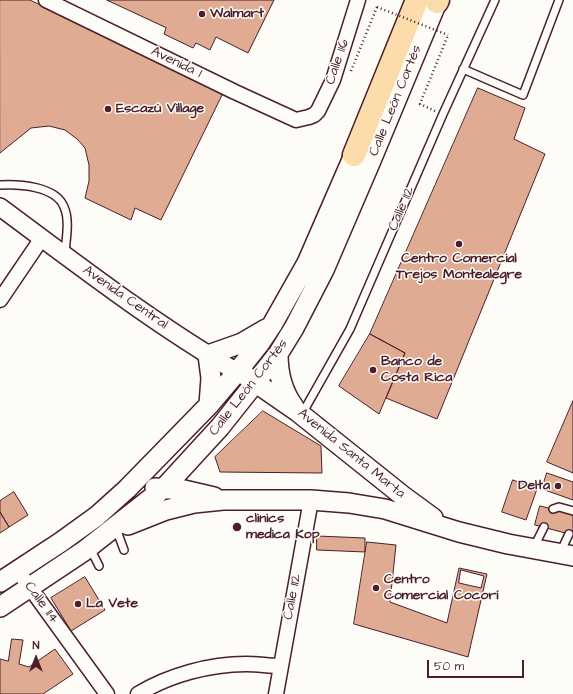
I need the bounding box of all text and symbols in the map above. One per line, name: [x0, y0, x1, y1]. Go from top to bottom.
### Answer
place label: Walmart: [210, 6, 264, 22]
marker: Walmart: [197, 9, 207, 19]
street label: Calle 116: [322, 37, 354, 87]
street label: Avenida 1: [148, 43, 204, 83]
street label: Calle León Cortés: [366, 43, 426, 159]
place label: Escazú Village: [116, 101, 204, 117]
marker: Escazú Village: [103, 104, 113, 114]
street label: Calle 112: [385, 184, 419, 234]
marker: Centro Comercial Trejos Montealegre: [454, 239, 464, 249]
place label: Centro Comercial Trejos Montealegre: [396, 251, 522, 284]
street label: Avenida Central: [79, 262, 171, 334]
street label: Calle León Cortés: [206, 336, 292, 440]
place label: Banco de Costa Rica: [381, 354, 452, 386]
marker: Banco de Costa Rica: [368, 365, 378, 375]
street label: Avenida Santa Marta: [294, 405, 408, 503]
place label: Delta: [518, 478, 550, 494]
marker: Delta: [553, 481, 563, 491]
place label: clinics medica Kop: [246, 511, 320, 544]
marker: clinics medica Kop: [231, 521, 243, 533]
place label: Centro Comercial Cocorí: [384, 572, 498, 604]
street label: Calle 112: [280, 573, 306, 621]
street label: Calle 114: [20, 579, 62, 627]
marker: Centro Comercial Cocorí: [371, 583, 381, 593]
place label: La Vete: [86, 596, 138, 612]
marker: La Vete: [73, 599, 83, 609]
north arrow: [16, 638, 56, 678]
text: N: [33, 638, 39, 653]
scale bar: [429, 652, 526, 678]
text: 50 m: [434, 658, 464, 675]

